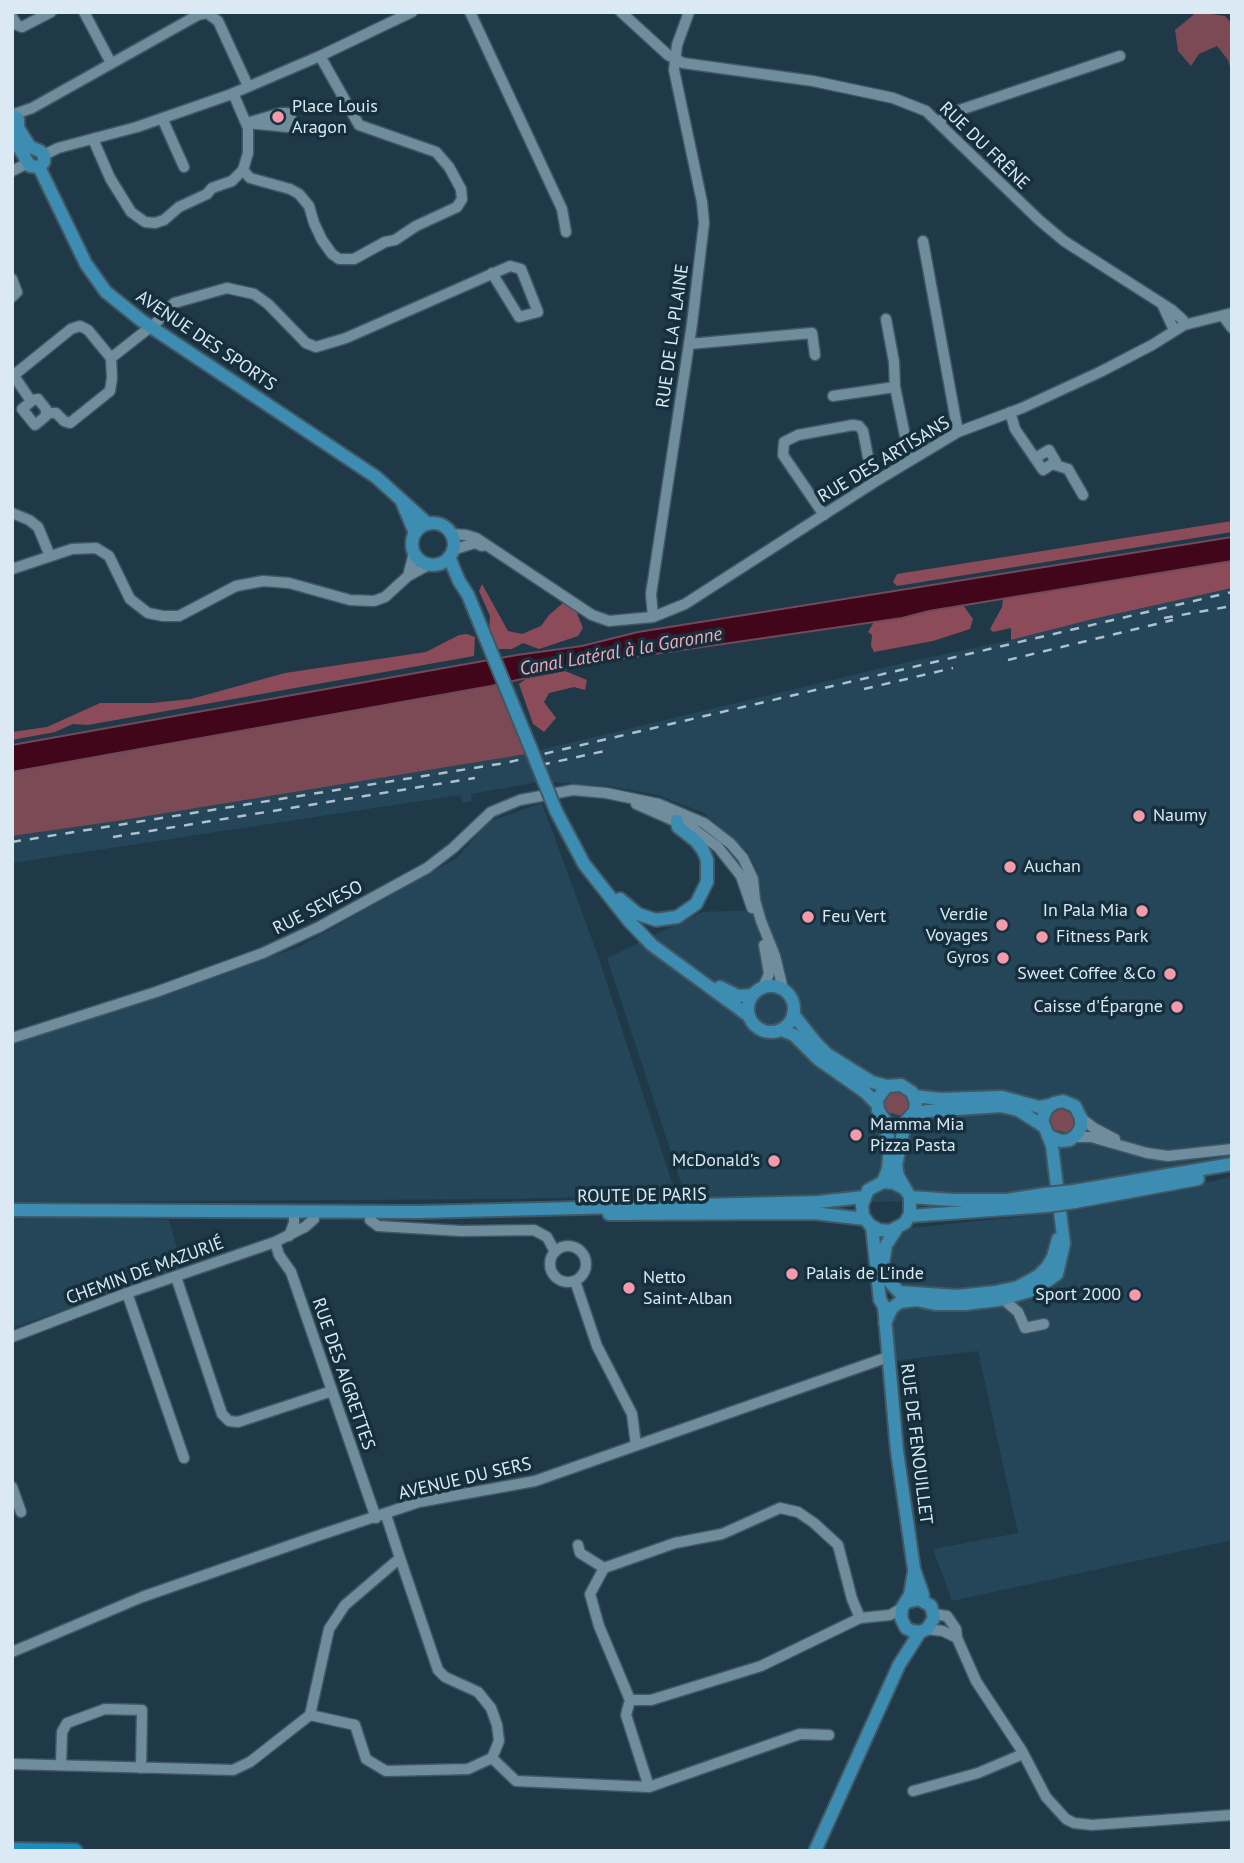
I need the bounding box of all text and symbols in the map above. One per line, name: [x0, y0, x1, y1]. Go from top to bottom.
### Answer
place label: Place Louis Aragon: [292, 96, 378, 138]
street label: RUE DU FRÊNE: [935, 98, 1033, 194]
marker: Place Louis Aragon: [270, 109, 286, 125]
street label: RUE DE LA PLAINE: [652, 263, 694, 409]
street label: AVENUE DES SPORTS: [132, 286, 280, 396]
street label: RUE DES ARTISANS: [814, 412, 954, 508]
water label: Canal Latéral à la Garonne: [518, 623, 724, 681]
place label: Naumy: [1153, 805, 1207, 827]
marker: Naumy: [1131, 808, 1147, 824]
place label: Auchan: [1024, 856, 1081, 878]
marker: Auchan: [1002, 859, 1018, 875]
street label: RUE SEVESO: [270, 876, 366, 940]
place label: In Pala Mia: [1043, 900, 1128, 922]
marker: In Pala Mia: [1134, 903, 1150, 919]
place label: Verdie Voyages: [926, 904, 988, 946]
place label: Feu Vert: [822, 906, 886, 928]
marker: Feu Vert: [800, 909, 816, 925]
marker: Verdie Voyages: [994, 917, 1010, 933]
place label: Fitness Park: [1056, 926, 1148, 948]
marker: Fitness Park: [1034, 929, 1050, 945]
place label: Gyros: [946, 947, 989, 969]
marker: Gyros: [995, 950, 1011, 966]
place label: Sweet Coffee &Co: [1017, 963, 1156, 985]
marker: Sweet Coffee &Co: [1162, 966, 1178, 982]
place label: Caisse d'Épargne: [1033, 996, 1163, 1018]
marker: Caisse d'Épargne: [1169, 999, 1185, 1015]
place label: Mamma Mia Pizza Pasta: [870, 1114, 964, 1156]
marker: Mamma Mia Pizza Pasta: [848, 1127, 864, 1143]
place label: McDonald's: [672, 1150, 760, 1172]
marker: McDonald's: [766, 1153, 782, 1169]
street label: ROUTE DE PARIS: [577, 1184, 707, 1208]
street label: CHEMIN DE MAZURIÉ: [63, 1232, 227, 1310]
place label: Palais de L'inde: [806, 1263, 924, 1285]
marker: Palais de L'inde: [784, 1266, 800, 1282]
place label: Netto Saint-Alban: [643, 1267, 732, 1310]
marker: Netto Saint-Alban: [621, 1280, 637, 1296]
place label: Sport 2000: [1035, 1284, 1121, 1306]
marker: Sport 2000: [1127, 1287, 1143, 1303]
street label: RUE DES AIGRETTES: [307, 1295, 379, 1453]
street label: RUE DE FENOUILLET: [895, 1362, 937, 1526]
street label: AVENUE DU SERS: [396, 1453, 534, 1505]

